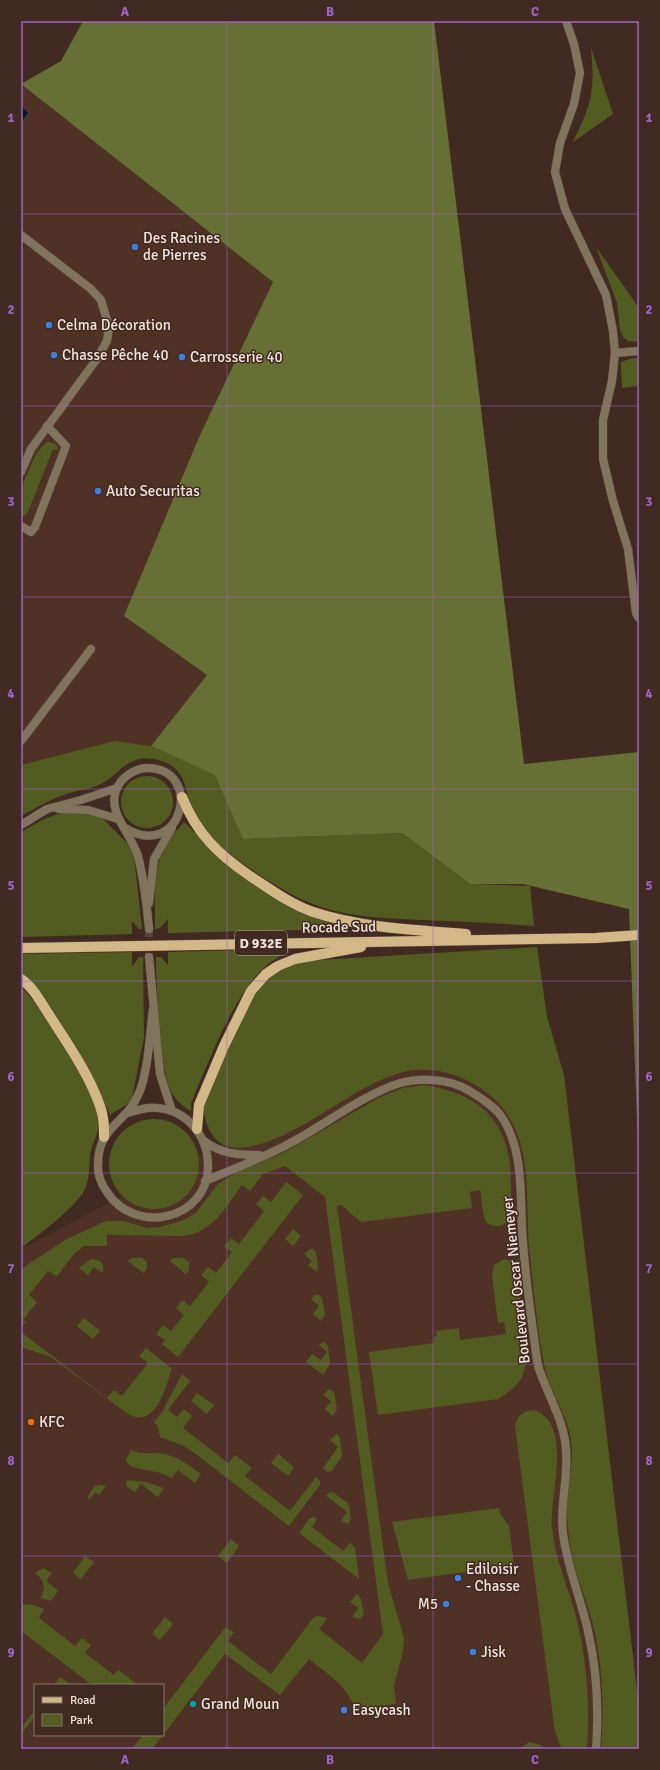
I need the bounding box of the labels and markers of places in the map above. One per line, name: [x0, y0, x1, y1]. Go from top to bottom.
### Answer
place label: Des Racines de Pierres: [143, 229, 221, 264]
marker: Des Racines de Pierres: [130, 242, 140, 252]
place label: Celma Décoration: [57, 316, 171, 334]
marker: Celma Décoration: [44, 320, 54, 330]
place label: Chasse Pêche 40: [62, 346, 169, 364]
place label: Carrosserie 40: [190, 348, 283, 366]
marker: Chasse Pêche 40: [49, 350, 59, 360]
marker: Carrosserie 40: [177, 352, 187, 362]
place label: Auto Securitas: [106, 482, 200, 500]
marker: Auto Securitas: [93, 486, 103, 496]
place label: KFC: [39, 1413, 65, 1431]
marker: KFC: [26, 1417, 36, 1427]
place label: Ediloisir - Chasse: [466, 1560, 520, 1595]
marker: Ediloisir - Chasse: [453, 1573, 463, 1583]
place label: M5: [418, 1595, 438, 1613]
marker: M5: [441, 1599, 451, 1609]
place label: Jisk: [481, 1643, 506, 1661]
marker: Jisk: [468, 1647, 478, 1657]
place label: Grand Moun: [201, 1695, 279, 1713]
marker: Grand Moun: [188, 1699, 198, 1709]
place label: Easycash: [352, 1701, 411, 1719]
marker: Easycash: [339, 1705, 349, 1715]

